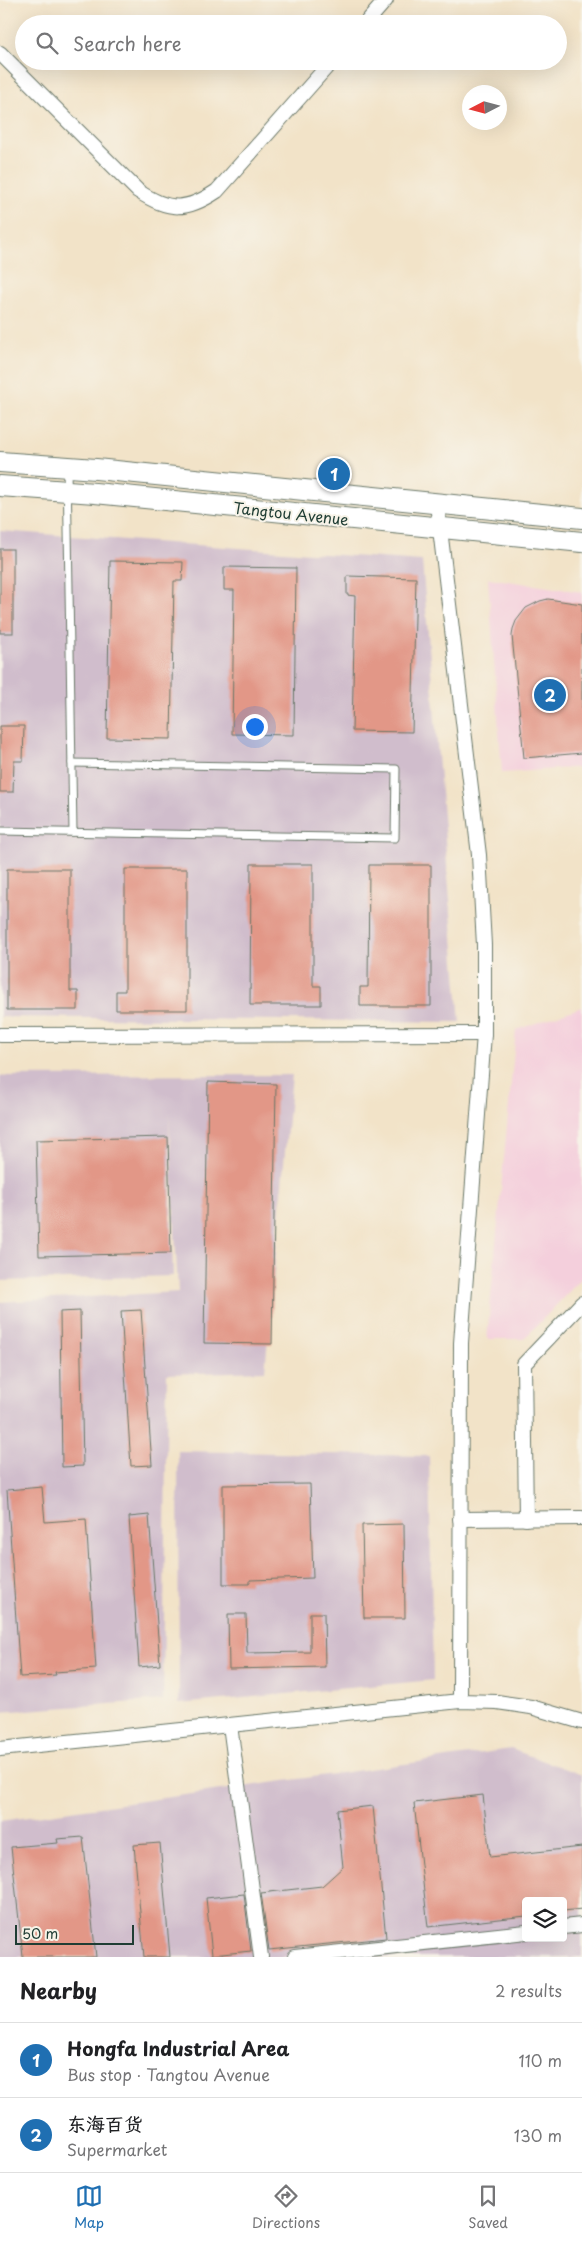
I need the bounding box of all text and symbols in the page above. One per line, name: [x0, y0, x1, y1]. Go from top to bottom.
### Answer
search box: [15, 15, 567, 70]
icon: search: [33, 29, 61, 57]
text: Search here: [73, 29, 182, 57]
north arrow: [462, 85, 507, 130]
pin: 1: [318, 455, 350, 493]
street label: Tangtou Avenue: [232, 496, 350, 530]
pin: 2: [534, 676, 566, 714]
your location: [242, 714, 268, 740]
map controls: [522, 1897, 567, 1942]
button: layers: [522, 1897, 567, 1942]
scale bar: [15, 1922, 134, 1945]
text: 50 m: [22, 1923, 58, 1944]
text: Nearby: [20, 1974, 97, 2006]
text: 2 results: [495, 1978, 562, 2002]
text: Hongfa Industrial Area: [67, 2034, 290, 2062]
text: 1: [32, 2048, 40, 2072]
text: 110 m: [519, 2048, 562, 2072]
text: Bus stop · Tangtou Avenue: [67, 2062, 270, 2086]
text: 东海百货: [67, 2109, 143, 2137]
text: 2: [30, 2123, 42, 2147]
text: 130 m: [514, 2123, 562, 2147]
text: Supermarket: [67, 2137, 167, 2161]
tab: Map: [74, 2182, 104, 2233]
tab: Directions: [252, 2182, 320, 2233]
tab: Saved: [468, 2182, 508, 2233]

